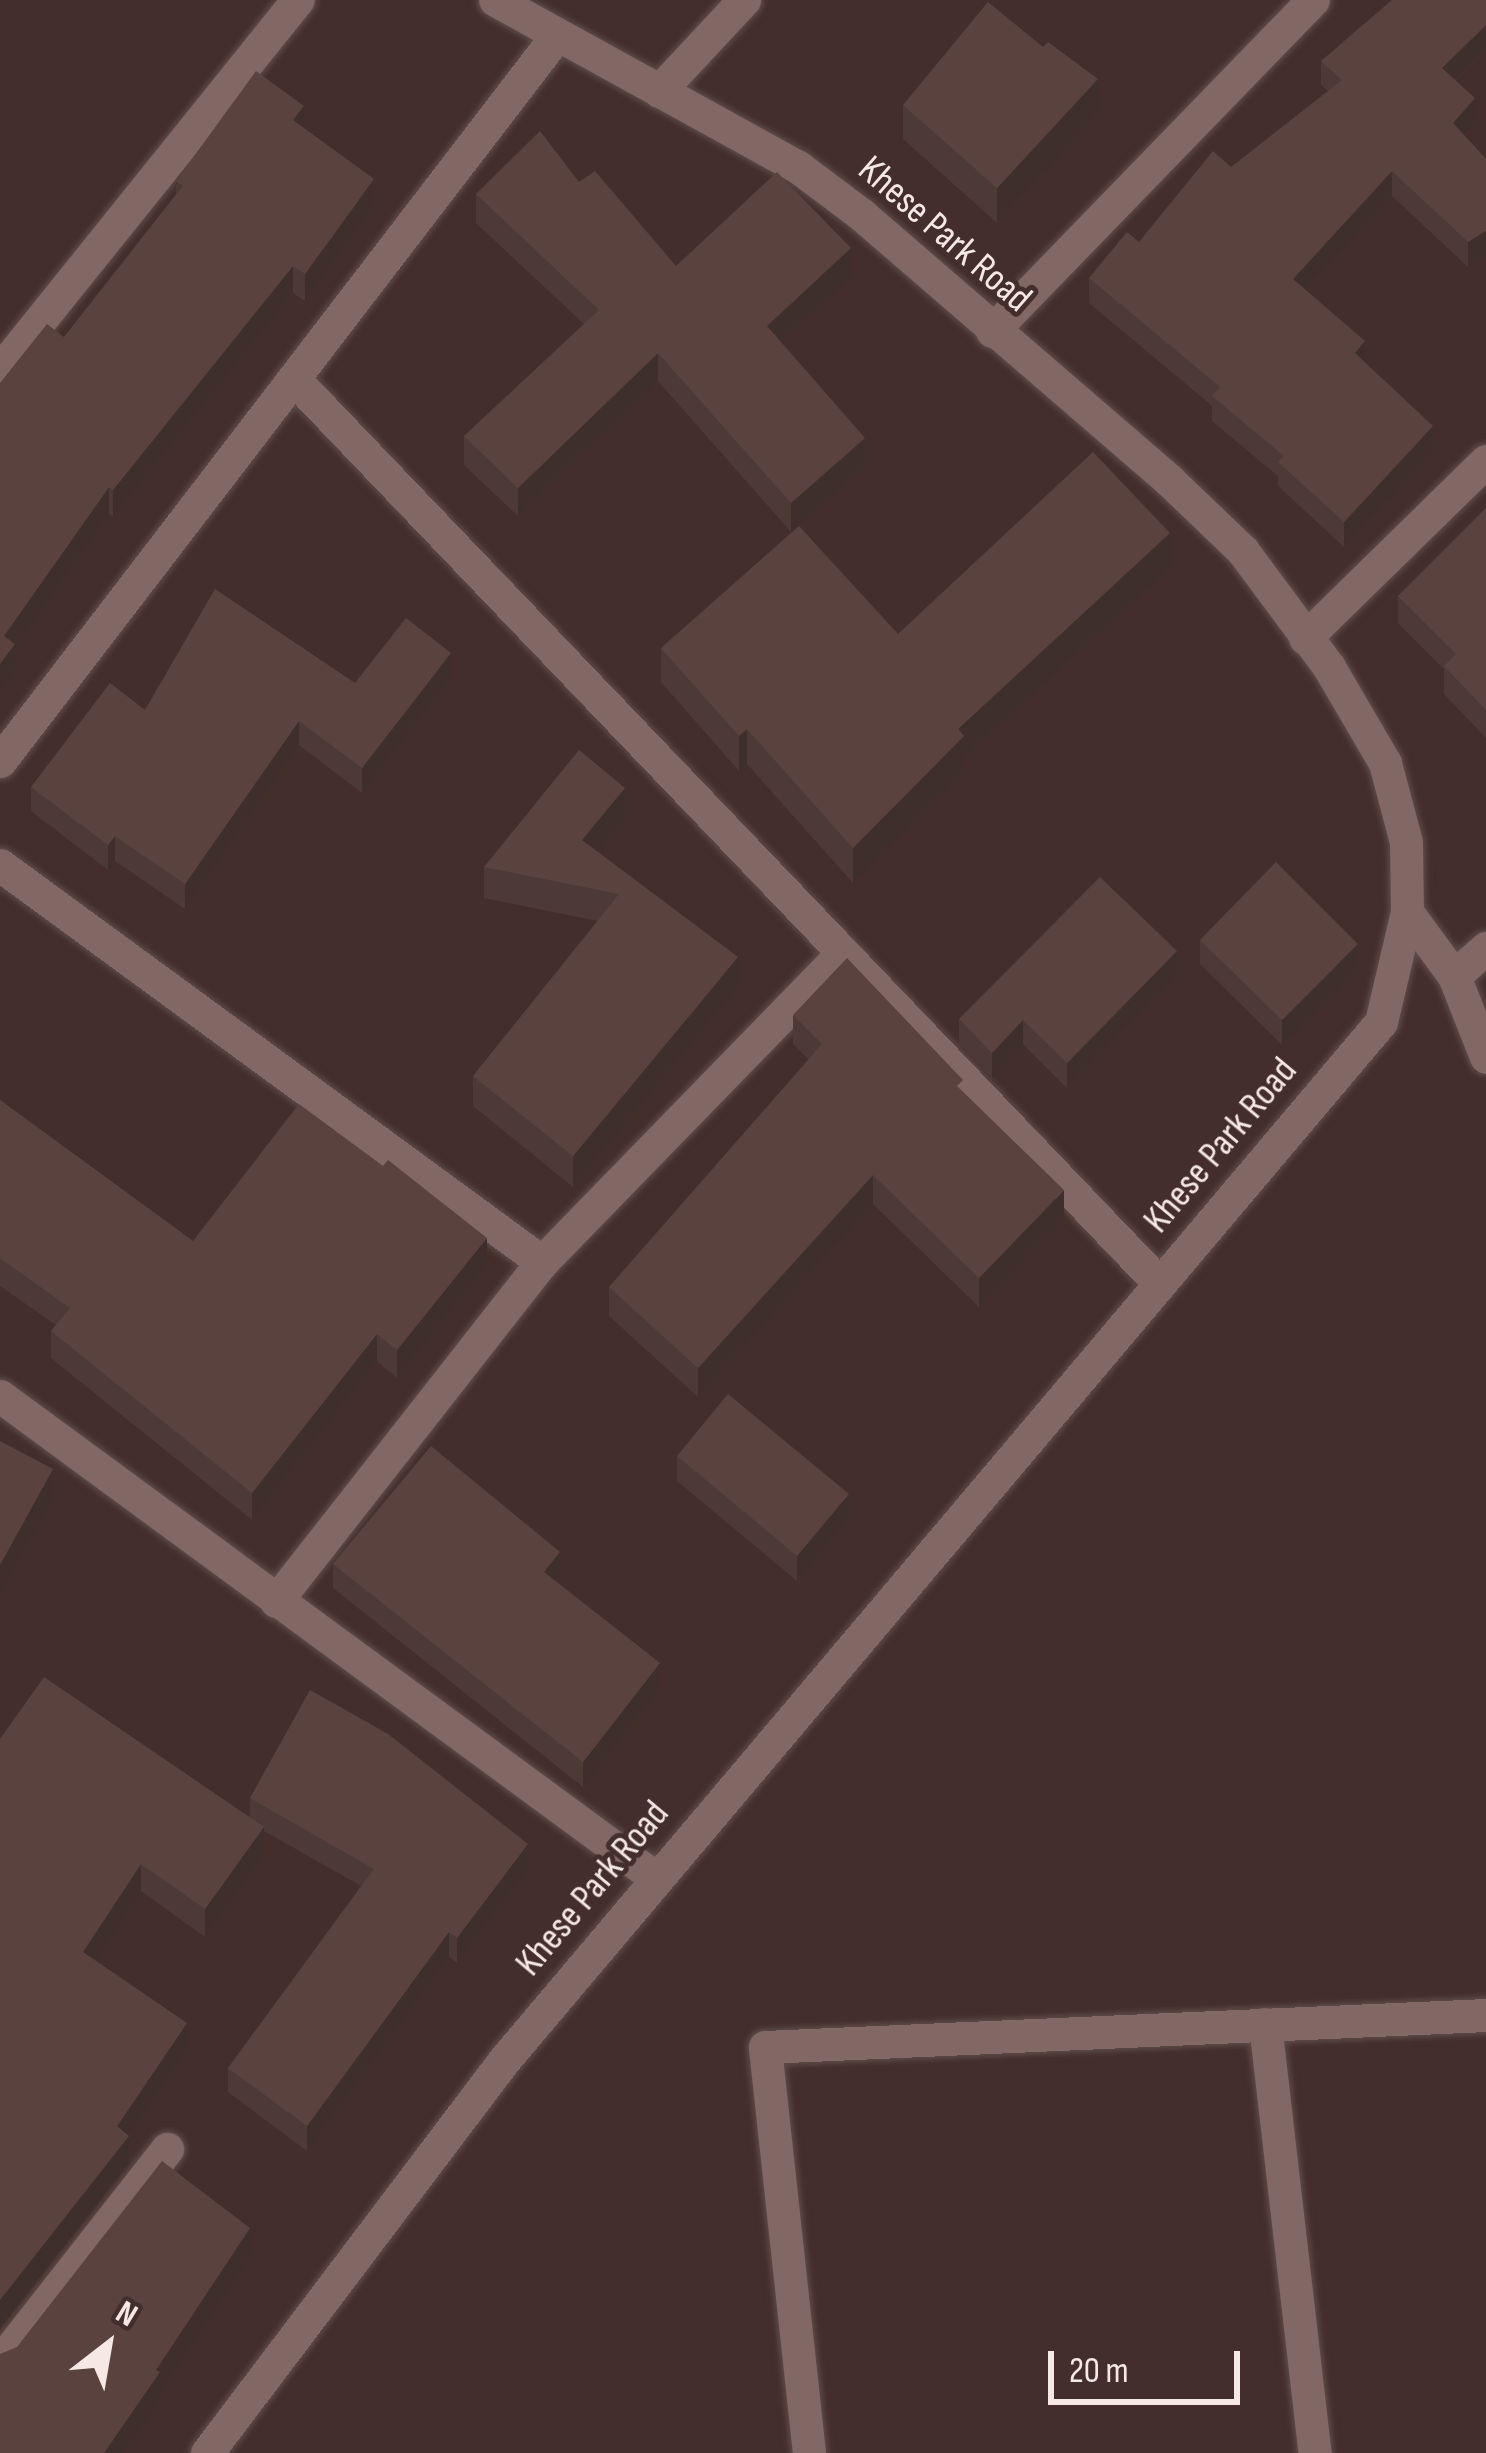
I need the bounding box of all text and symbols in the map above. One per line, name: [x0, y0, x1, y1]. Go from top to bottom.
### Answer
street label: Khese Park Road: [848, 147, 1040, 323]
street label: Khese Park Road: [1134, 1049, 1308, 1243]
street label: Khese Park Road: [506, 1792, 680, 1986]
north arrow: [48, 2285, 168, 2405]
text: N: [109, 2292, 144, 2336]
scale bar: [1054, 2327, 1246, 2401]
text: 20 m: [1069, 2350, 1129, 2393]

